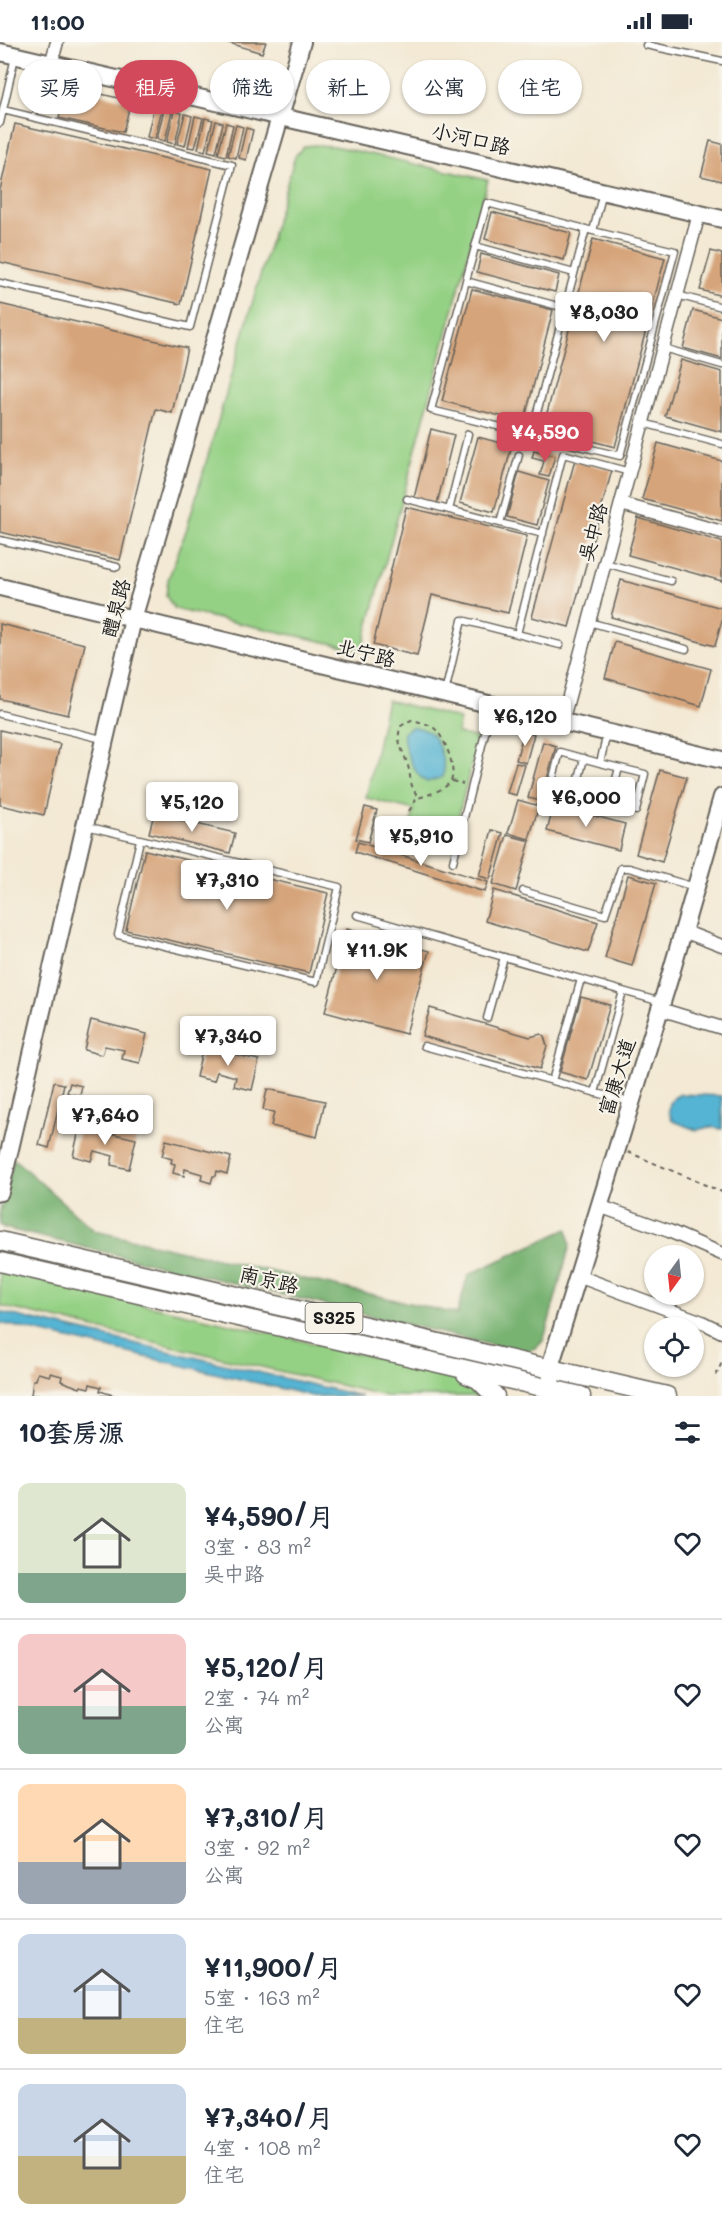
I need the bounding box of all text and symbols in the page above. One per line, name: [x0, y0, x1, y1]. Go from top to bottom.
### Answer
text: 11:00: [30, 7, 85, 36]
chip: 买房: [18, 60, 102, 114]
chip: 租房: [114, 60, 198, 114]
chip: 筛选: [210, 60, 294, 114]
chip: 新上: [306, 60, 390, 114]
chip: 公寓: [402, 60, 486, 114]
chip: 住宅: [498, 60, 582, 114]
street label: 小河口路: [429, 116, 514, 160]
pin: ¥8,030: [555, 292, 653, 343]
text: ¥8,030: [569, 298, 639, 324]
pin: ¥4,590: [496, 412, 594, 463]
text: ¥4,590: [511, 418, 579, 444]
street label: 吴中路: [572, 498, 613, 564]
street label: 醴泉路: [95, 574, 136, 640]
street label: 北宁路: [334, 632, 399, 672]
pin: ¥6,120: [476, 696, 574, 747]
text: ¥6,120: [493, 702, 557, 728]
pin: ¥6,000: [537, 777, 635, 828]
pin: ¥5,120: [143, 782, 241, 833]
text: ¥6,000: [551, 783, 621, 809]
text: ¥5,120: [160, 788, 224, 814]
pin: ¥5,910: [372, 816, 470, 867]
text: ¥5,910: [389, 822, 453, 848]
pin: ¥7,310: [178, 860, 276, 911]
text: ¥7,310: [195, 866, 259, 892]
pin: ¥11.9K: [328, 930, 426, 981]
text: ¥11.9K: [346, 936, 408, 962]
pin: ¥7,340: [179, 1016, 277, 1067]
text: ¥7,340: [194, 1022, 262, 1048]
street label: 富康大道: [592, 1035, 640, 1119]
pin: ¥7,640: [56, 1095, 154, 1146]
text: ¥7,640: [71, 1101, 139, 1127]
north arrow: [644, 1245, 704, 1305]
map controls: [644, 1245, 704, 1377]
street label: 南京路: [237, 1260, 302, 1299]
road number: S325: [306, 1303, 362, 1333]
button: locate: [644, 1317, 704, 1377]
text: 10套房源: [18, 1415, 124, 1449]
icon: filters: [671, 1416, 704, 1449]
text: ¥4,590/月: [204, 1499, 334, 1533]
icon: home: [66, 1507, 138, 1579]
icon: heart: [671, 1527, 704, 1560]
text: 3室 · 83 m²: [204, 1533, 311, 1559]
text: 吴中路: [204, 1560, 264, 1586]
text: ¥5,120/月: [204, 1650, 328, 1684]
icon: home: [66, 1658, 138, 1730]
icon: heart: [671, 1678, 704, 1711]
text: 2室 · 74 m²: [204, 1684, 309, 1710]
text: 公寓: [204, 1711, 244, 1737]
text: ¥7,310/月: [204, 1800, 329, 1834]
icon: home: [66, 1808, 138, 1880]
icon: heart: [671, 1828, 704, 1861]
text: 3室 · 92 m²: [204, 1834, 310, 1860]
text: 公寓: [204, 1861, 244, 1887]
text: ¥11,900/月: [204, 1950, 342, 1984]
icon: home: [66, 1958, 138, 2030]
icon: heart: [671, 1978, 704, 2011]
text: 5室 · 163 m²: [204, 1984, 320, 2010]
text: 住宅: [204, 2011, 244, 2037]
text: ¥7,340/月: [204, 2100, 333, 2134]
icon: home: [66, 2108, 138, 2180]
icon: heart: [671, 2128, 704, 2161]
text: 4室 · 108 m²: [204, 2134, 321, 2160]
text: 住宅: [204, 2161, 244, 2187]

